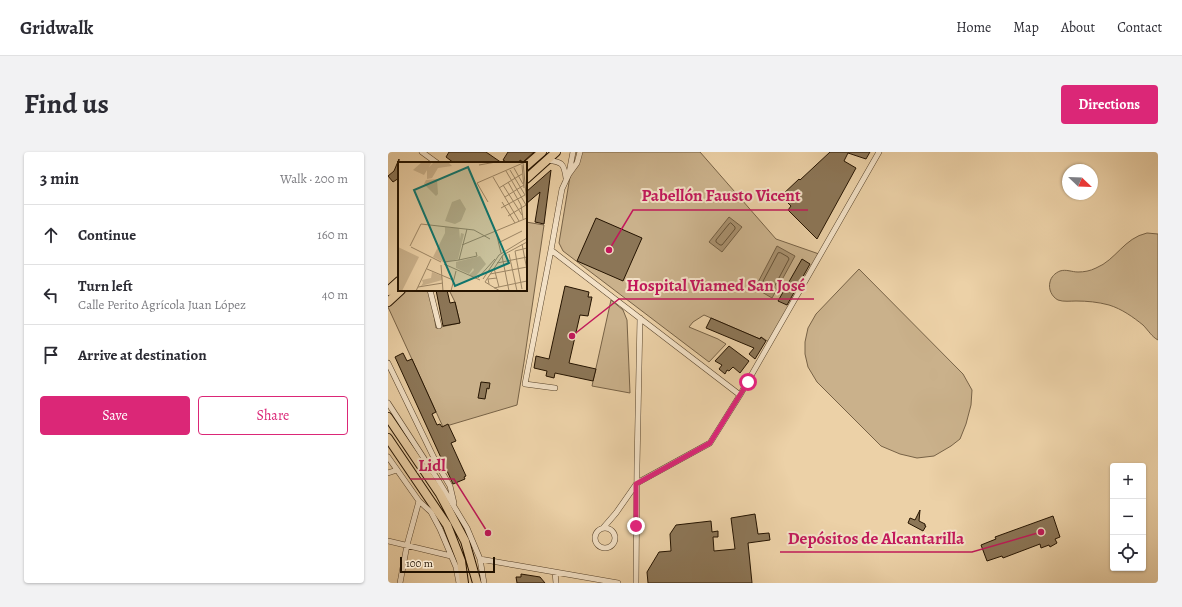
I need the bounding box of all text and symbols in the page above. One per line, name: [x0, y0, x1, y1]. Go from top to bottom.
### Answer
text: Gridwalk: [20, 15, 93, 41]
text: Home: [956, 18, 991, 37]
text: Map: [1013, 18, 1039, 37]
text: About: [1061, 18, 1095, 37]
text: Contact: [1117, 18, 1162, 37]
text: Find us: [24, 85, 109, 123]
button: Directions: [1061, 85, 1158, 124]
inset map: [398, 162, 527, 291]
north arrow: [1062, 164, 1098, 200]
text: 3 min: [40, 167, 79, 190]
text: Walk · 200 m: [280, 170, 348, 187]
callout: Pabellón Fausto Vicent: [633, 181, 808, 210]
text: Pabellón Fausto Vicent: [641, 184, 801, 207]
icon: ahead: [40, 224, 62, 246]
text: Continue: [78, 225, 136, 245]
text: 160 m: [317, 226, 348, 243]
callout: Hospital Viamed San José: [619, 270, 814, 299]
text: Hospital Viamed San José: [627, 274, 806, 297]
text: Turn left: [78, 276, 133, 296]
icon: left: [40, 284, 62, 306]
text: 40 m: [322, 286, 348, 303]
text: Calle Perito Agrícola Juan López: [78, 296, 246, 313]
icon: arrive: [40, 344, 62, 366]
text: Arrive at destination: [78, 345, 207, 365]
route start: [739, 373, 757, 391]
button: Save: [40, 396, 190, 435]
button: Share: [198, 396, 348, 435]
callout: Lidl: [410, 450, 454, 479]
text: Lidl: [418, 454, 446, 477]
map controls: [1110, 463, 1146, 571]
button: +: [1110, 463, 1146, 499]
button: −: [1110, 499, 1146, 535]
route end: [627, 517, 645, 535]
callout: Depósitos de Alcantarilla: [780, 523, 972, 552]
text: Depósitos de Alcantarilla: [788, 527, 965, 550]
button: locate: [1110, 535, 1146, 571]
scale bar: [400, 555, 495, 574]
text: 100 m: [406, 556, 433, 571]

